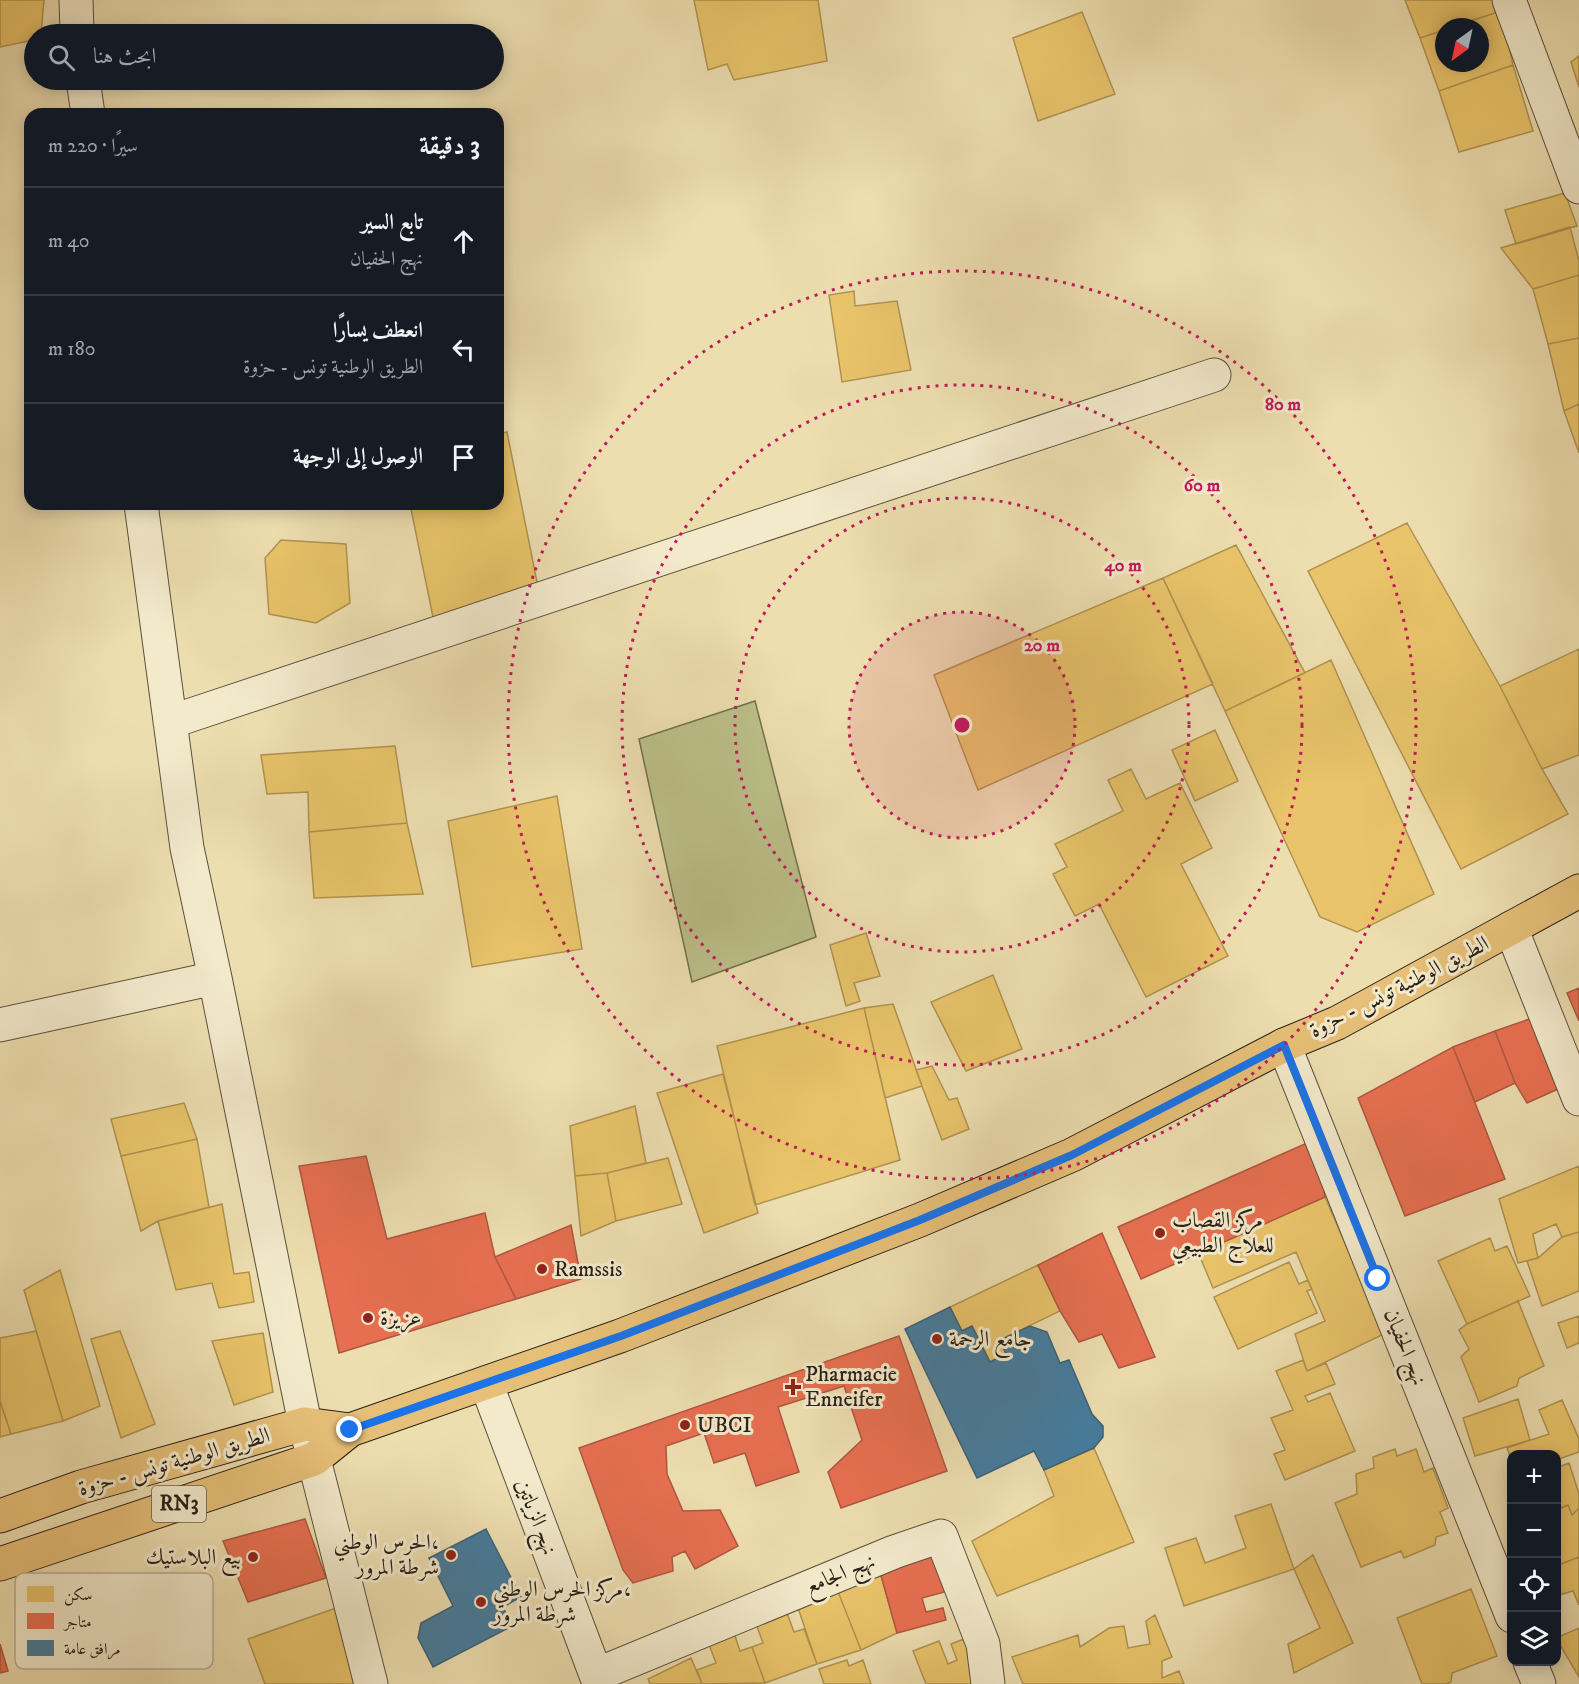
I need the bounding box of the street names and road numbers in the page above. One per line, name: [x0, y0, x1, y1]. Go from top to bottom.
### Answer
street label: الطريق الوطنية تونس - حزوة: [1305, 930, 1494, 1045]
street label: نهج الحفيان: [1373, 1305, 1433, 1391]
street label: الطريق الوطنية تونس - حزوة: [75, 1422, 273, 1503]
street label: نهج الزياتين: [505, 1475, 563, 1561]
road number: RN3: [152, 1486, 206, 1522]
street label: نهج الجامع: [801, 1548, 881, 1605]

